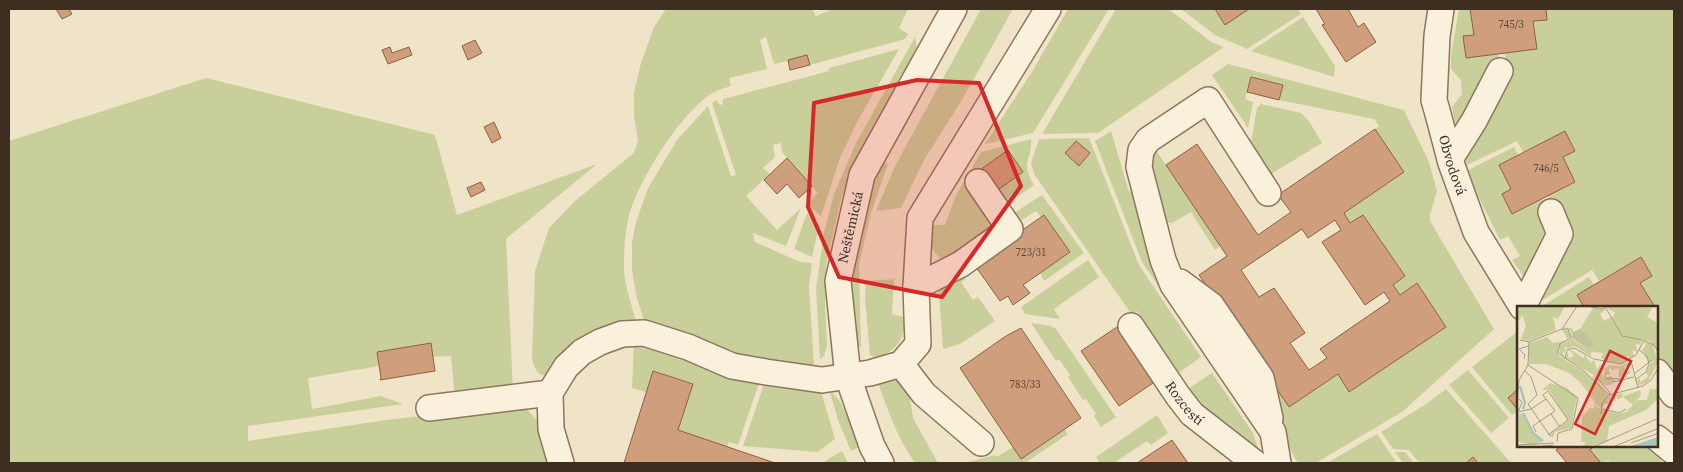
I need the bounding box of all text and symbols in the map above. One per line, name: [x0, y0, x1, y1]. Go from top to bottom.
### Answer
house number: 745/3: [1498, 17, 1524, 32]
street label: Obvodová: [1434, 133, 1472, 199]
house number: 746/5: [1533, 161, 1559, 176]
street label: Neštěmická: [832, 188, 868, 265]
house number: 723/31: [1015, 245, 1047, 260]
inset map: [1517, 306, 1658, 447]
house number: 783/33: [1009, 377, 1041, 392]
street label: Rozcestí: [1161, 377, 1208, 430]

